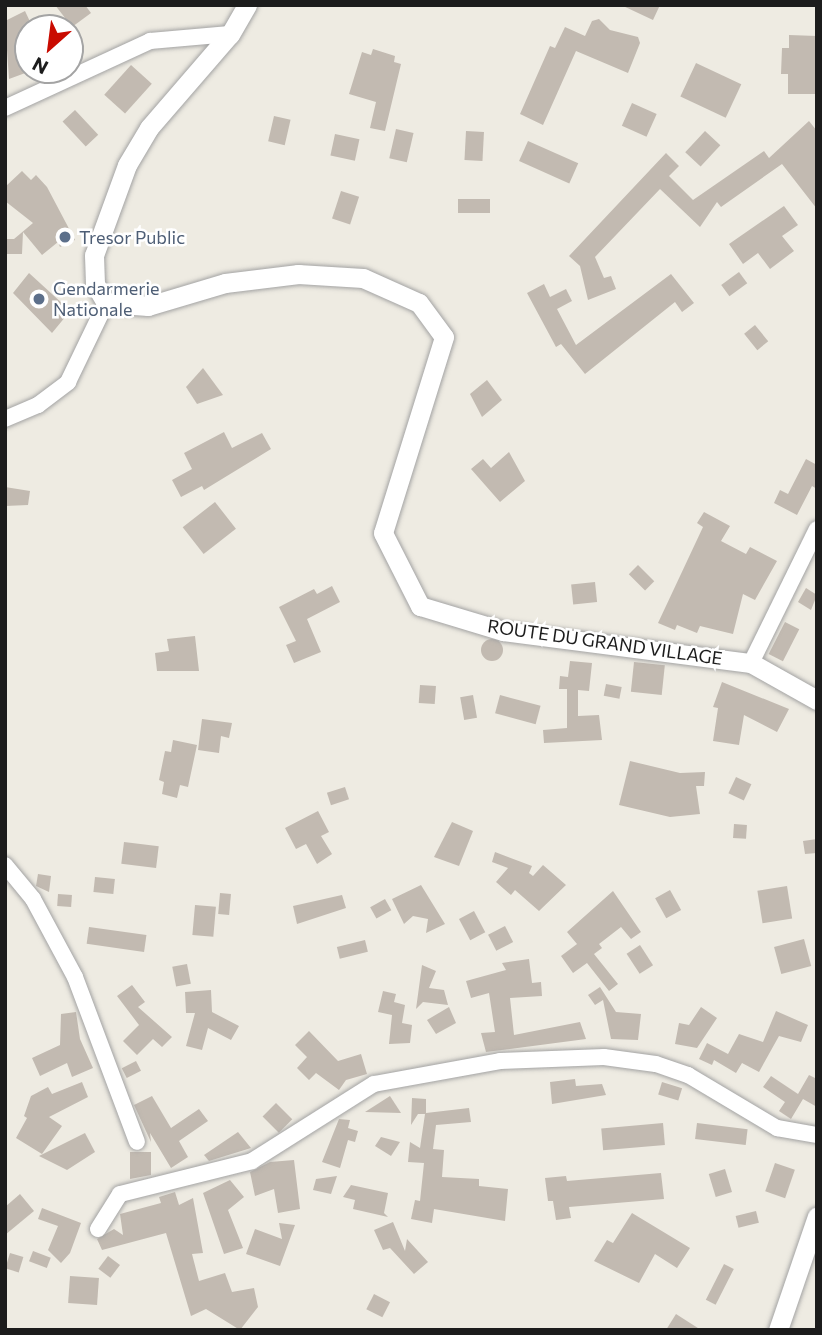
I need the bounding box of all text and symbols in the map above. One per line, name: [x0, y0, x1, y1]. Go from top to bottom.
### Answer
north arrow: [14, 14, 84, 84]
text: N: [28, 53, 52, 80]
place label: Tresor Public: [79, 226, 185, 248]
marker: Tresor Public: [57, 229, 73, 245]
place label: Gendarmerie Nationale: [53, 278, 160, 320]
marker: Gendarmerie Nationale: [31, 291, 47, 307]
street label: ROUTE DU GRAND VILLAGE: [486, 615, 724, 669]

